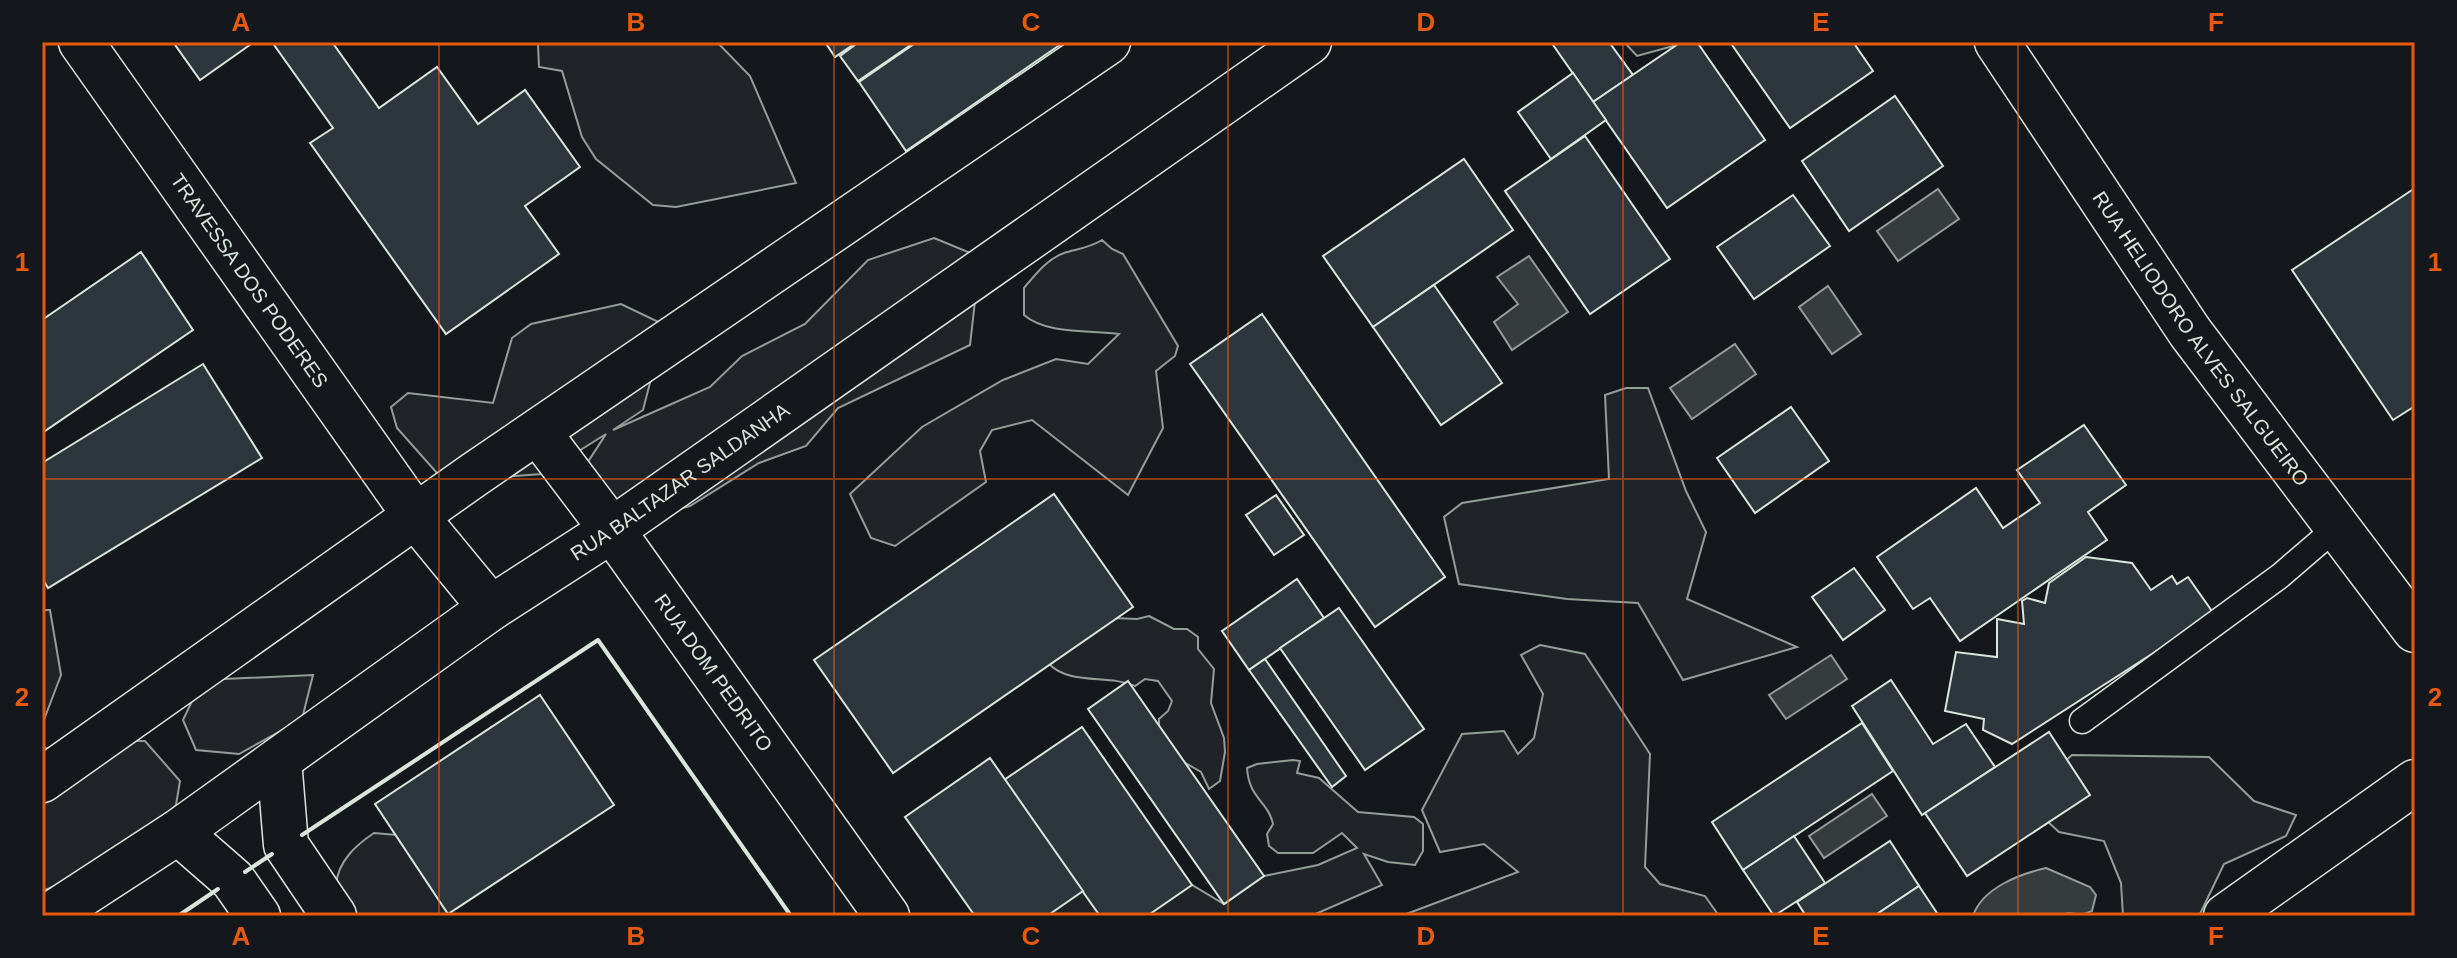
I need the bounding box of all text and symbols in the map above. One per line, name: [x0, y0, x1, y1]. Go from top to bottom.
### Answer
text: A: [232, 7, 251, 37]
text: B: [627, 7, 645, 37]
text: C: [1022, 7, 1041, 37]
text: D: [1417, 7, 1435, 37]
text: E: [1812, 7, 1830, 37]
text: F: [2208, 7, 2224, 37]
street label: TRAVESSA DOS PODERES: [166, 169, 332, 392]
street label: RUA HELIODORO ALVES SALGUEIRO: [2089, 187, 2313, 490]
text: 1: [15, 247, 29, 277]
text: 1: [2428, 247, 2442, 277]
street label: RUA BALTAZAR SALDANHA: [566, 398, 794, 565]
street label: RUA DOM PEDRITO: [650, 590, 777, 755]
text: 2: [15, 682, 29, 712]
text: 2: [2428, 682, 2442, 712]
text: A: [232, 921, 251, 951]
text: B: [627, 921, 645, 951]
text: C: [1022, 921, 1041, 951]
text: D: [1417, 921, 1435, 951]
text: E: [1812, 921, 1830, 951]
text: F: [2208, 921, 2224, 951]

